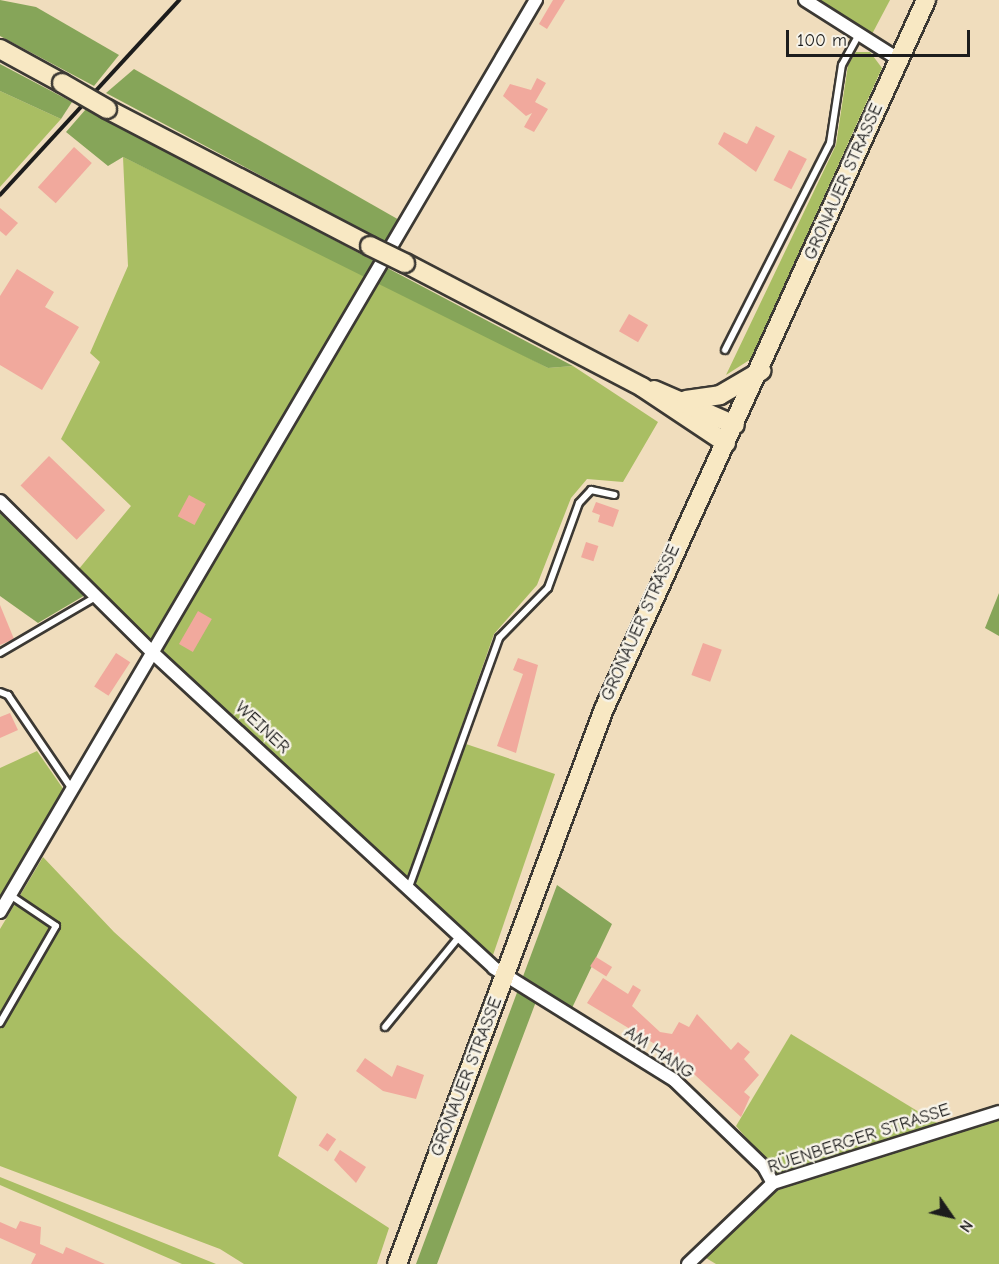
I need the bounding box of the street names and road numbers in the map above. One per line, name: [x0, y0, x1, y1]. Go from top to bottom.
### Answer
street label: GRONAUER STRASSE: [800, 101, 888, 263]
street label: GRONAUER STRASSE: [597, 542, 685, 704]
street label: WEINER: [230, 697, 294, 759]
street label: GRONAUER STRASSE: [427, 994, 507, 1160]
street label: AM HANG: [620, 1022, 698, 1084]
street label: RÜENBERGER STRASSE: [765, 1099, 953, 1179]

